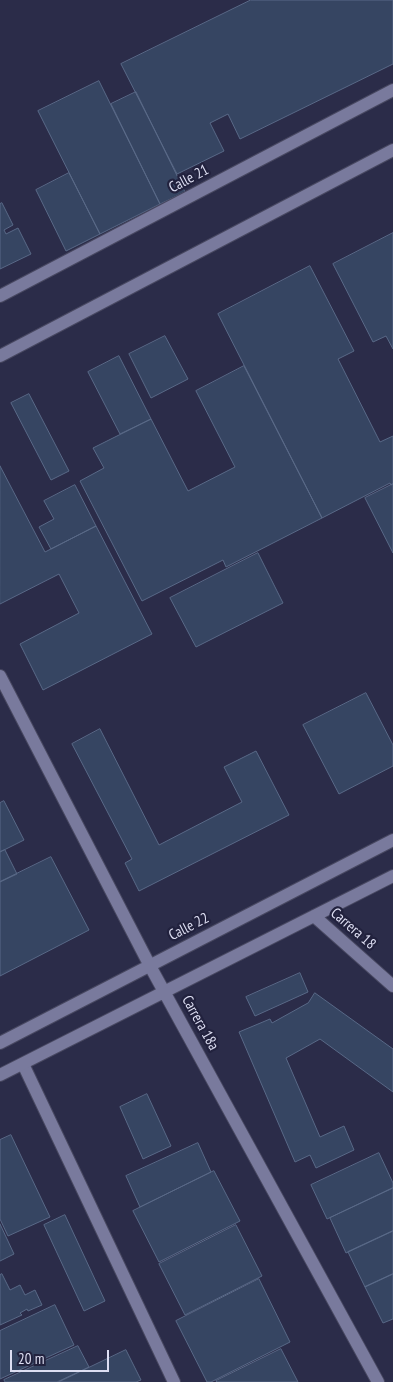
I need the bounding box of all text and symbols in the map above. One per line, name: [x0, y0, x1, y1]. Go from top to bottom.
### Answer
street label: Calle 21: [166, 161, 212, 197]
street label: Carrera 18: [327, 905, 379, 953]
street label: Calle 22: [166, 909, 212, 945]
street label: Carrera 18a: [178, 992, 222, 1054]
scale bar: [12, 1340, 111, 1372]
text: 20 m: [18, 1349, 44, 1368]

